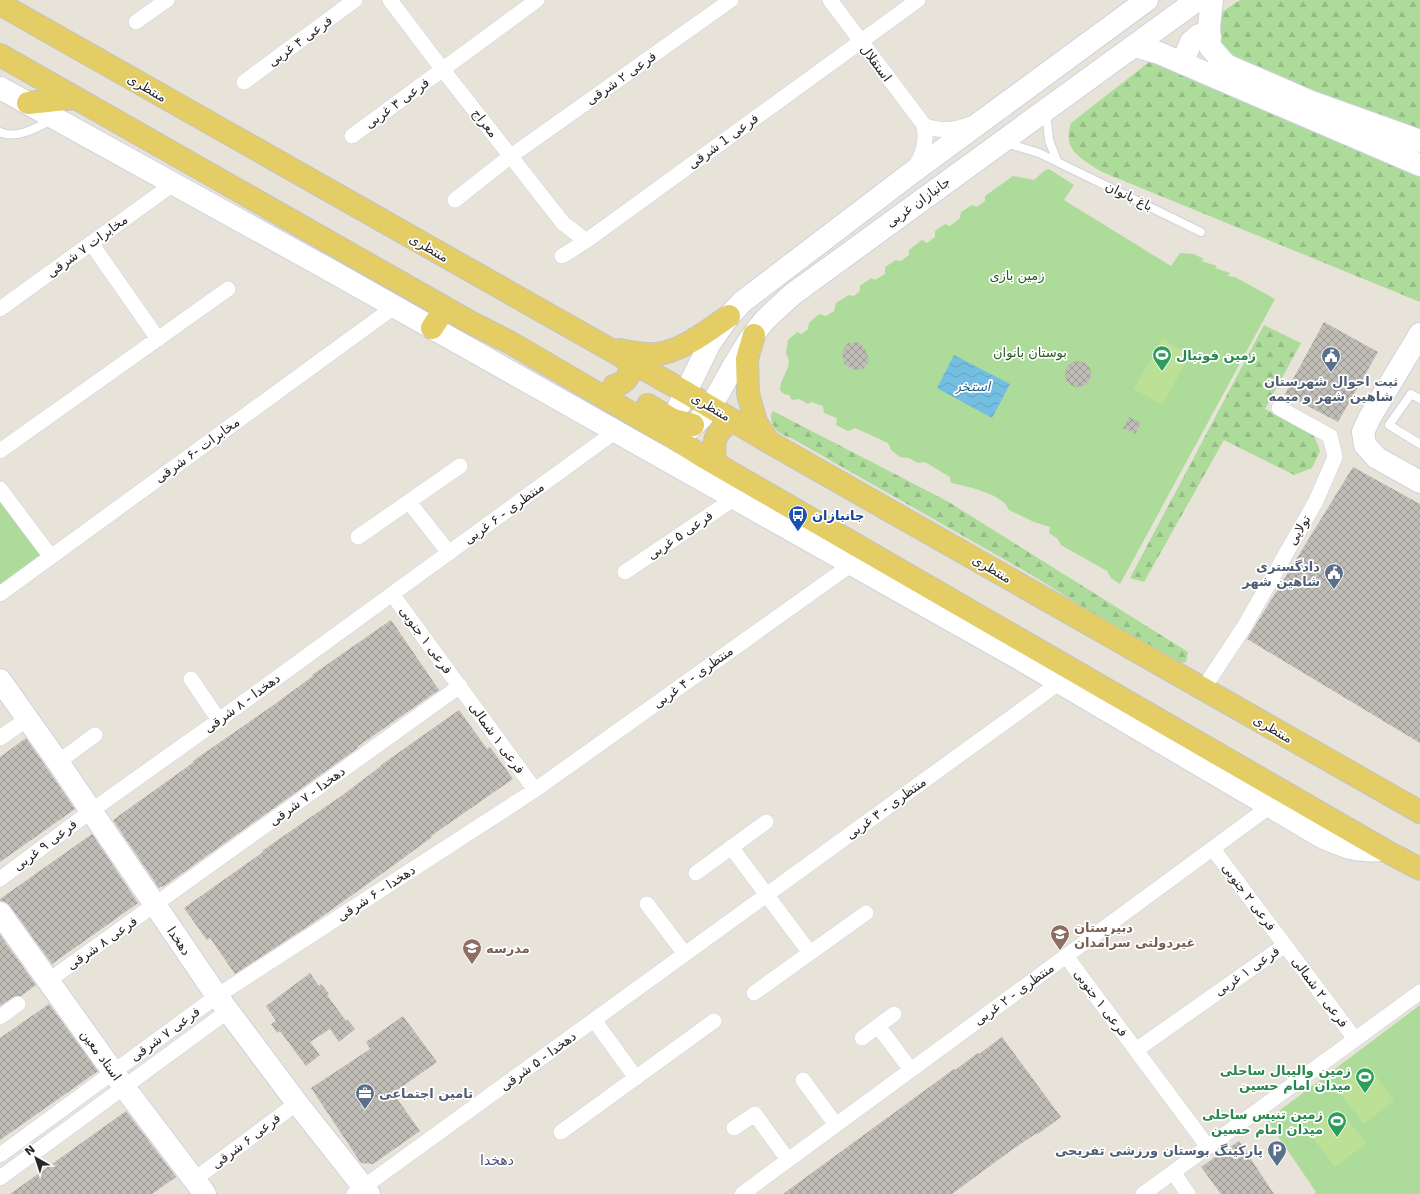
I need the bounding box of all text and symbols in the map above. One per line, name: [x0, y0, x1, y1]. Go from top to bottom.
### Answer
street label: فرعی ۴ غربی: [265, 13, 336, 70]
street label: استقلال: [857, 42, 895, 84]
street label: فرعی ۲ شرقی: [583, 48, 660, 109]
street label: منتظری: [124, 71, 169, 106]
street label: فرعی ۳ غربی: [362, 75, 433, 132]
street label: معراج: [468, 106, 501, 141]
street label: فرعی 1 شرقی: [685, 110, 762, 172]
street label: جانبازان غربی: [883, 174, 954, 231]
street label: باغ بانوان: [1103, 178, 1155, 215]
street label: مخابرات ۷ شرقی: [44, 212, 131, 281]
street label: منتظری: [406, 231, 451, 266]
park label: زمین بازی: [989, 268, 1045, 284]
sports icon: زمین فوتبال: [1151, 344, 1173, 372]
park label: بوستان بانوان: [993, 345, 1067, 361]
public building icon: ثبت احوال شهرستان شاهین شهر و میمه: [1320, 345, 1342, 373]
place label: زمین فوتبال: [1176, 348, 1256, 363]
place label: ثبت احوال شهرستان شاهین شهر و میمه: [1264, 374, 1398, 404]
water label: استخر: [955, 378, 992, 395]
street label: منتظری: [688, 390, 733, 425]
street label: مخابرات -۶ شرقی: [152, 414, 243, 487]
street label: منتظری - ۶ غربی: [461, 479, 548, 548]
bus stop icon: جانبازان: [787, 504, 809, 532]
street label: فرعی ۵ غربی: [644, 508, 716, 563]
place label: جانبازان: [812, 508, 864, 523]
street label: تولایی: [1284, 512, 1315, 548]
street label: منتظری: [969, 552, 1014, 587]
place label: دادگستری شاهین شهر: [1241, 559, 1320, 589]
public building icon: دادگستری شاهین شهر: [1323, 562, 1345, 590]
street label: فرعی ۱ جنوبی: [396, 603, 456, 678]
street label: منتظری - ۴ غربی: [650, 643, 737, 712]
street label: دهخدا - ۸ شرقی: [201, 670, 284, 737]
street label: فرعی ۱ شمالی: [465, 699, 528, 777]
street label: منتظری: [1250, 712, 1295, 747]
street label: دهخدا - ۷ شرقی: [266, 763, 349, 830]
street label: منتظری - ۳ غربی: [843, 774, 930, 843]
street label: فرعی ۹ غربی: [10, 816, 80, 875]
street label: فرعی ۲ جنوبی: [1218, 860, 1279, 934]
street label: دهخدا - ۶ شرقی: [334, 862, 419, 925]
street label: فرعی ۸ شرقی: [64, 913, 141, 974]
place label: دبیرستان غیردولتی سرآمدان: [1074, 920, 1195, 950]
school or university icon: دبیرستان غیردولتی سرآمدان: [1049, 923, 1071, 951]
street label: دهخدا: [164, 924, 194, 958]
school or university icon: مدرسه: [461, 937, 483, 965]
place label: مدرسه: [486, 941, 530, 956]
street label: فرعی ۱ غربی: [1212, 943, 1283, 1000]
street label: فرعی ۲ شمالی: [1288, 954, 1351, 1031]
street label: منتظری - ۲ غربی: [971, 960, 1058, 1029]
street label: فرعی ۱ جنوبی: [1070, 966, 1131, 1040]
street label: فرعی ۷ شرقی: [127, 1004, 203, 1065]
street label: استاد معین: [77, 1027, 125, 1084]
street label: دهخدا - ۵ شرقی: [497, 1028, 580, 1095]
place label: زمین والیبال ساحلی میدان امام حسین: [1220, 1063, 1351, 1094]
sports icon: زمین والیبال ساحلی میدان امام حسین: [1354, 1066, 1376, 1094]
office icon: تامین اجتماعی: [354, 1082, 376, 1110]
place label: تامین اجتماعی: [379, 1086, 473, 1101]
place label: زمین تنیس ساحلی میدان امام حسین: [1202, 1107, 1323, 1138]
street label: فرعی ۶ شرقی: [209, 1110, 284, 1173]
sports icon: زمین تنیس ساحلی میدان امام حسین: [1326, 1110, 1348, 1138]
north arrow: [16, 1138, 56, 1178]
parking icon: پارکینگ بوستان ورزشی تفریحی: [1266, 1139, 1288, 1167]
text: N: [22, 1143, 38, 1159]
place label: پارکینگ بوستان ورزشی تفریحی: [1055, 1143, 1263, 1158]
district label: دهخدا: [480, 1152, 514, 1168]

